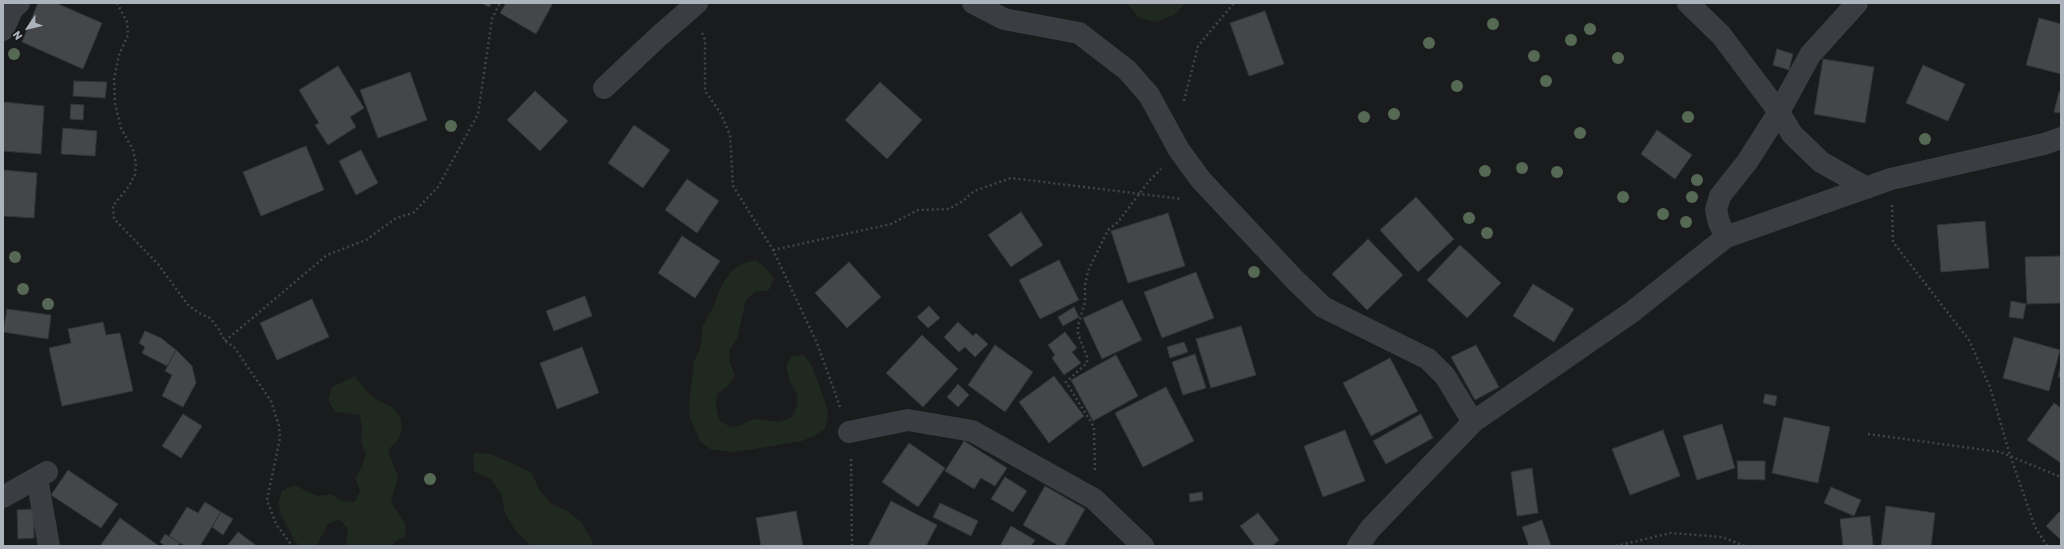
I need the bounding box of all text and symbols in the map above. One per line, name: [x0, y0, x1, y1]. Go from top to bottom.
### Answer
north arrow: [8, 8, 48, 48]
text: N: [10, 28, 25, 42]

